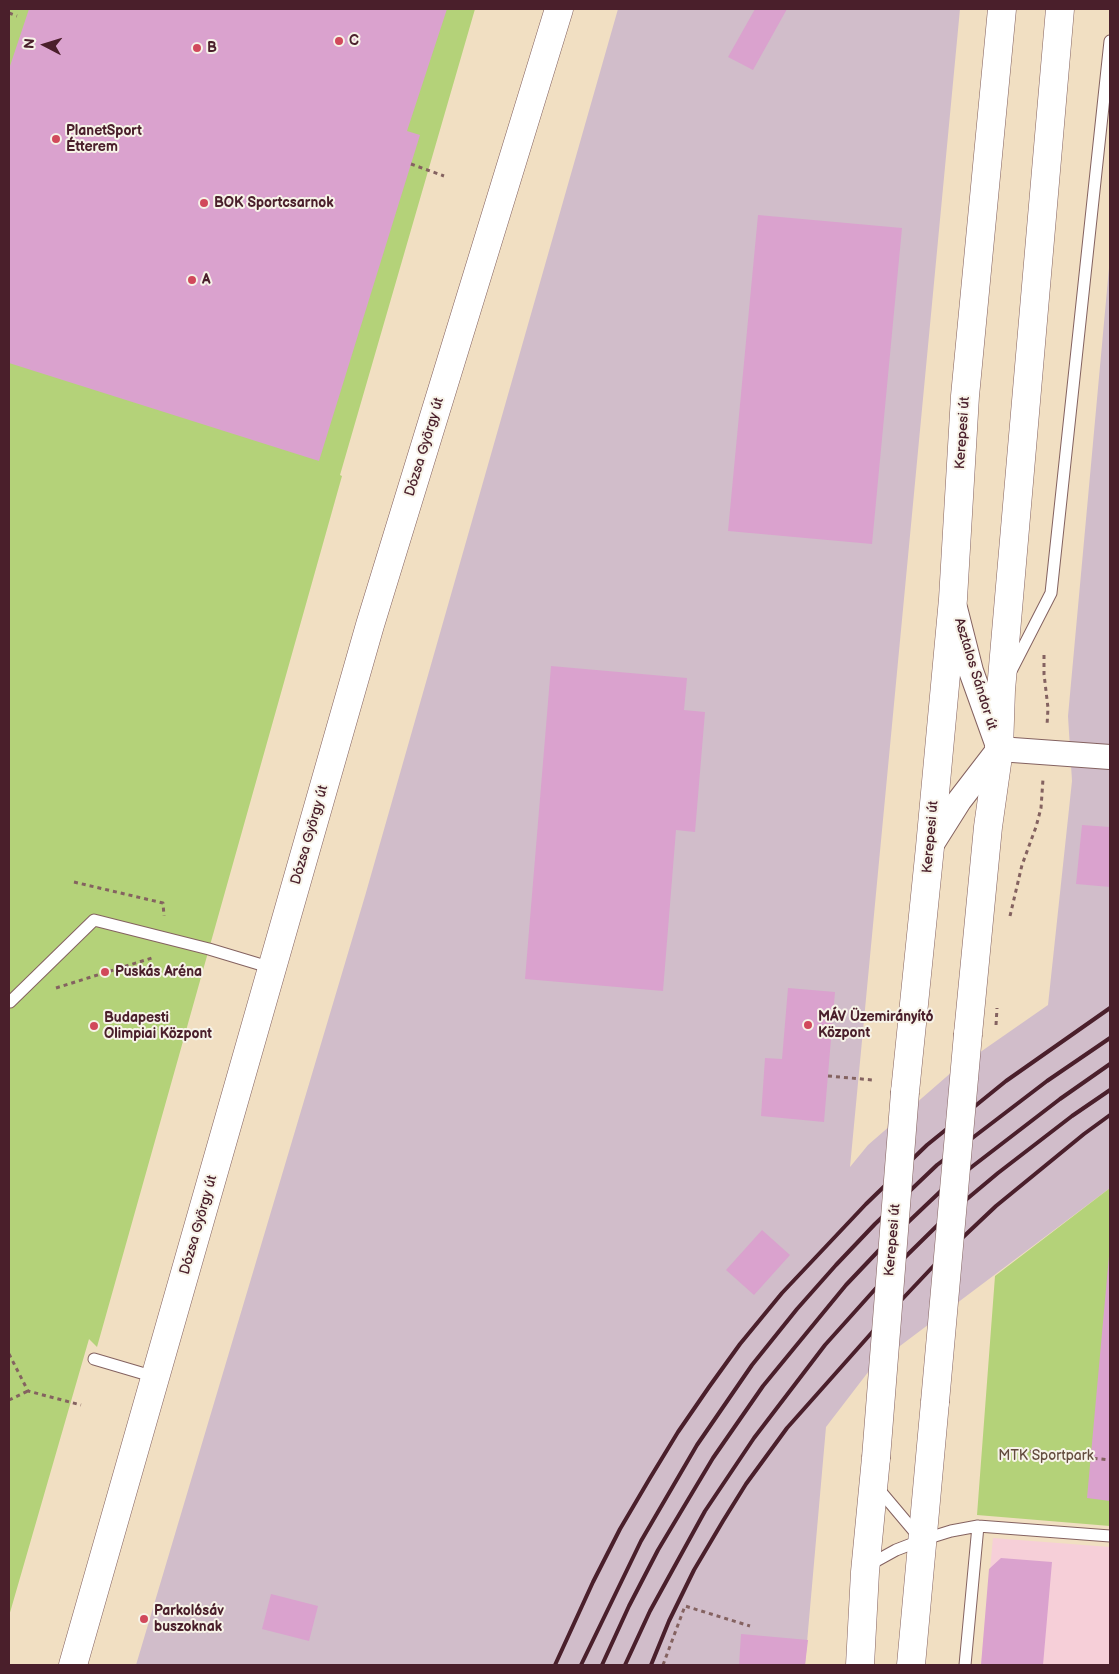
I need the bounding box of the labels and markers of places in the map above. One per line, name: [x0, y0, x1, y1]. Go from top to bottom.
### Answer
place label: C: [349, 33, 359, 49]
marker: C: [333, 35, 345, 47]
place label: B: [207, 40, 217, 56]
marker: B: [191, 42, 203, 54]
place label: PlanetSport Étterem: [66, 123, 142, 156]
marker: PlanetSport Étterem: [50, 133, 62, 145]
place label: BOK Sportcsarnok: [214, 195, 334, 211]
marker: BOK Sportcsarnok: [198, 197, 210, 209]
place label: A: [202, 272, 211, 288]
marker: A: [186, 274, 198, 286]
place label: Puskás Aréna: [115, 964, 202, 980]
marker: Puskás Aréna: [99, 966, 111, 978]
place label: MÁV Üzemirányító Központ: [818, 1009, 933, 1042]
place label: Budapesti Olimpiai Központ: [104, 1010, 212, 1042]
marker: MÁV Üzemirányító Központ: [802, 1019, 814, 1031]
marker: Budapesti Olimpiai Központ: [88, 1020, 100, 1032]
place label: Parkolósáv buszoknak: [154, 1603, 224, 1635]
marker: Parkolósáv buszoknak: [138, 1613, 150, 1625]

